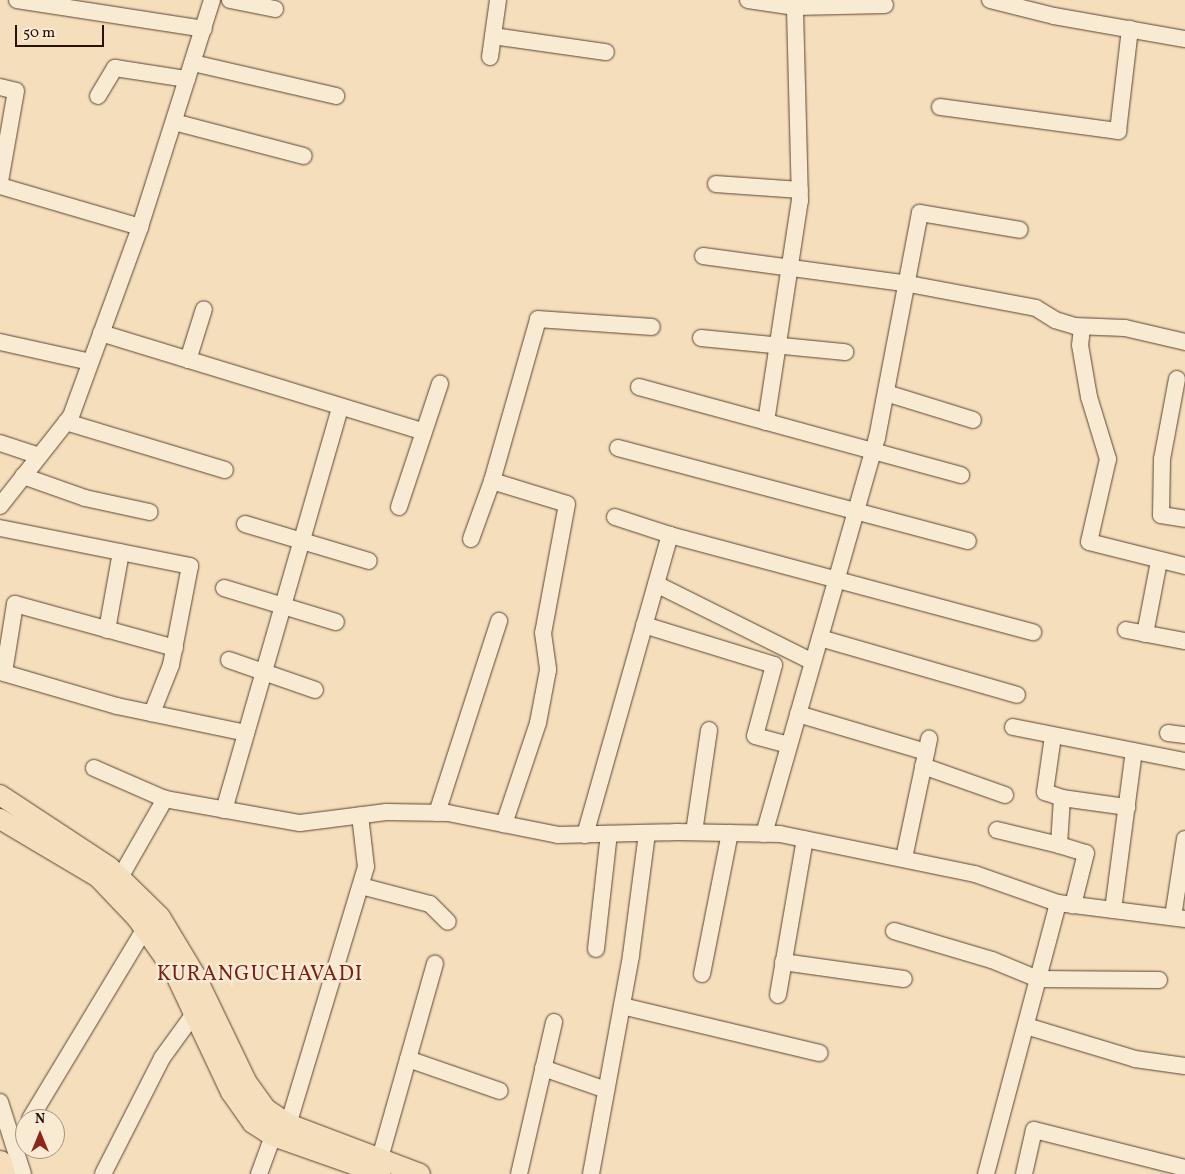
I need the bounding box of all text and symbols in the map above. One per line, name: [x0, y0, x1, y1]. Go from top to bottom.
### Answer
scale bar: [18, 15, 106, 47]
text: 50 m: [23, 23, 55, 44]
district label: KURANGUCHAVADI: [155, 962, 365, 988]
north arrow: [15, 1109, 65, 1159]
text: N: [35, 1110, 45, 1129]

